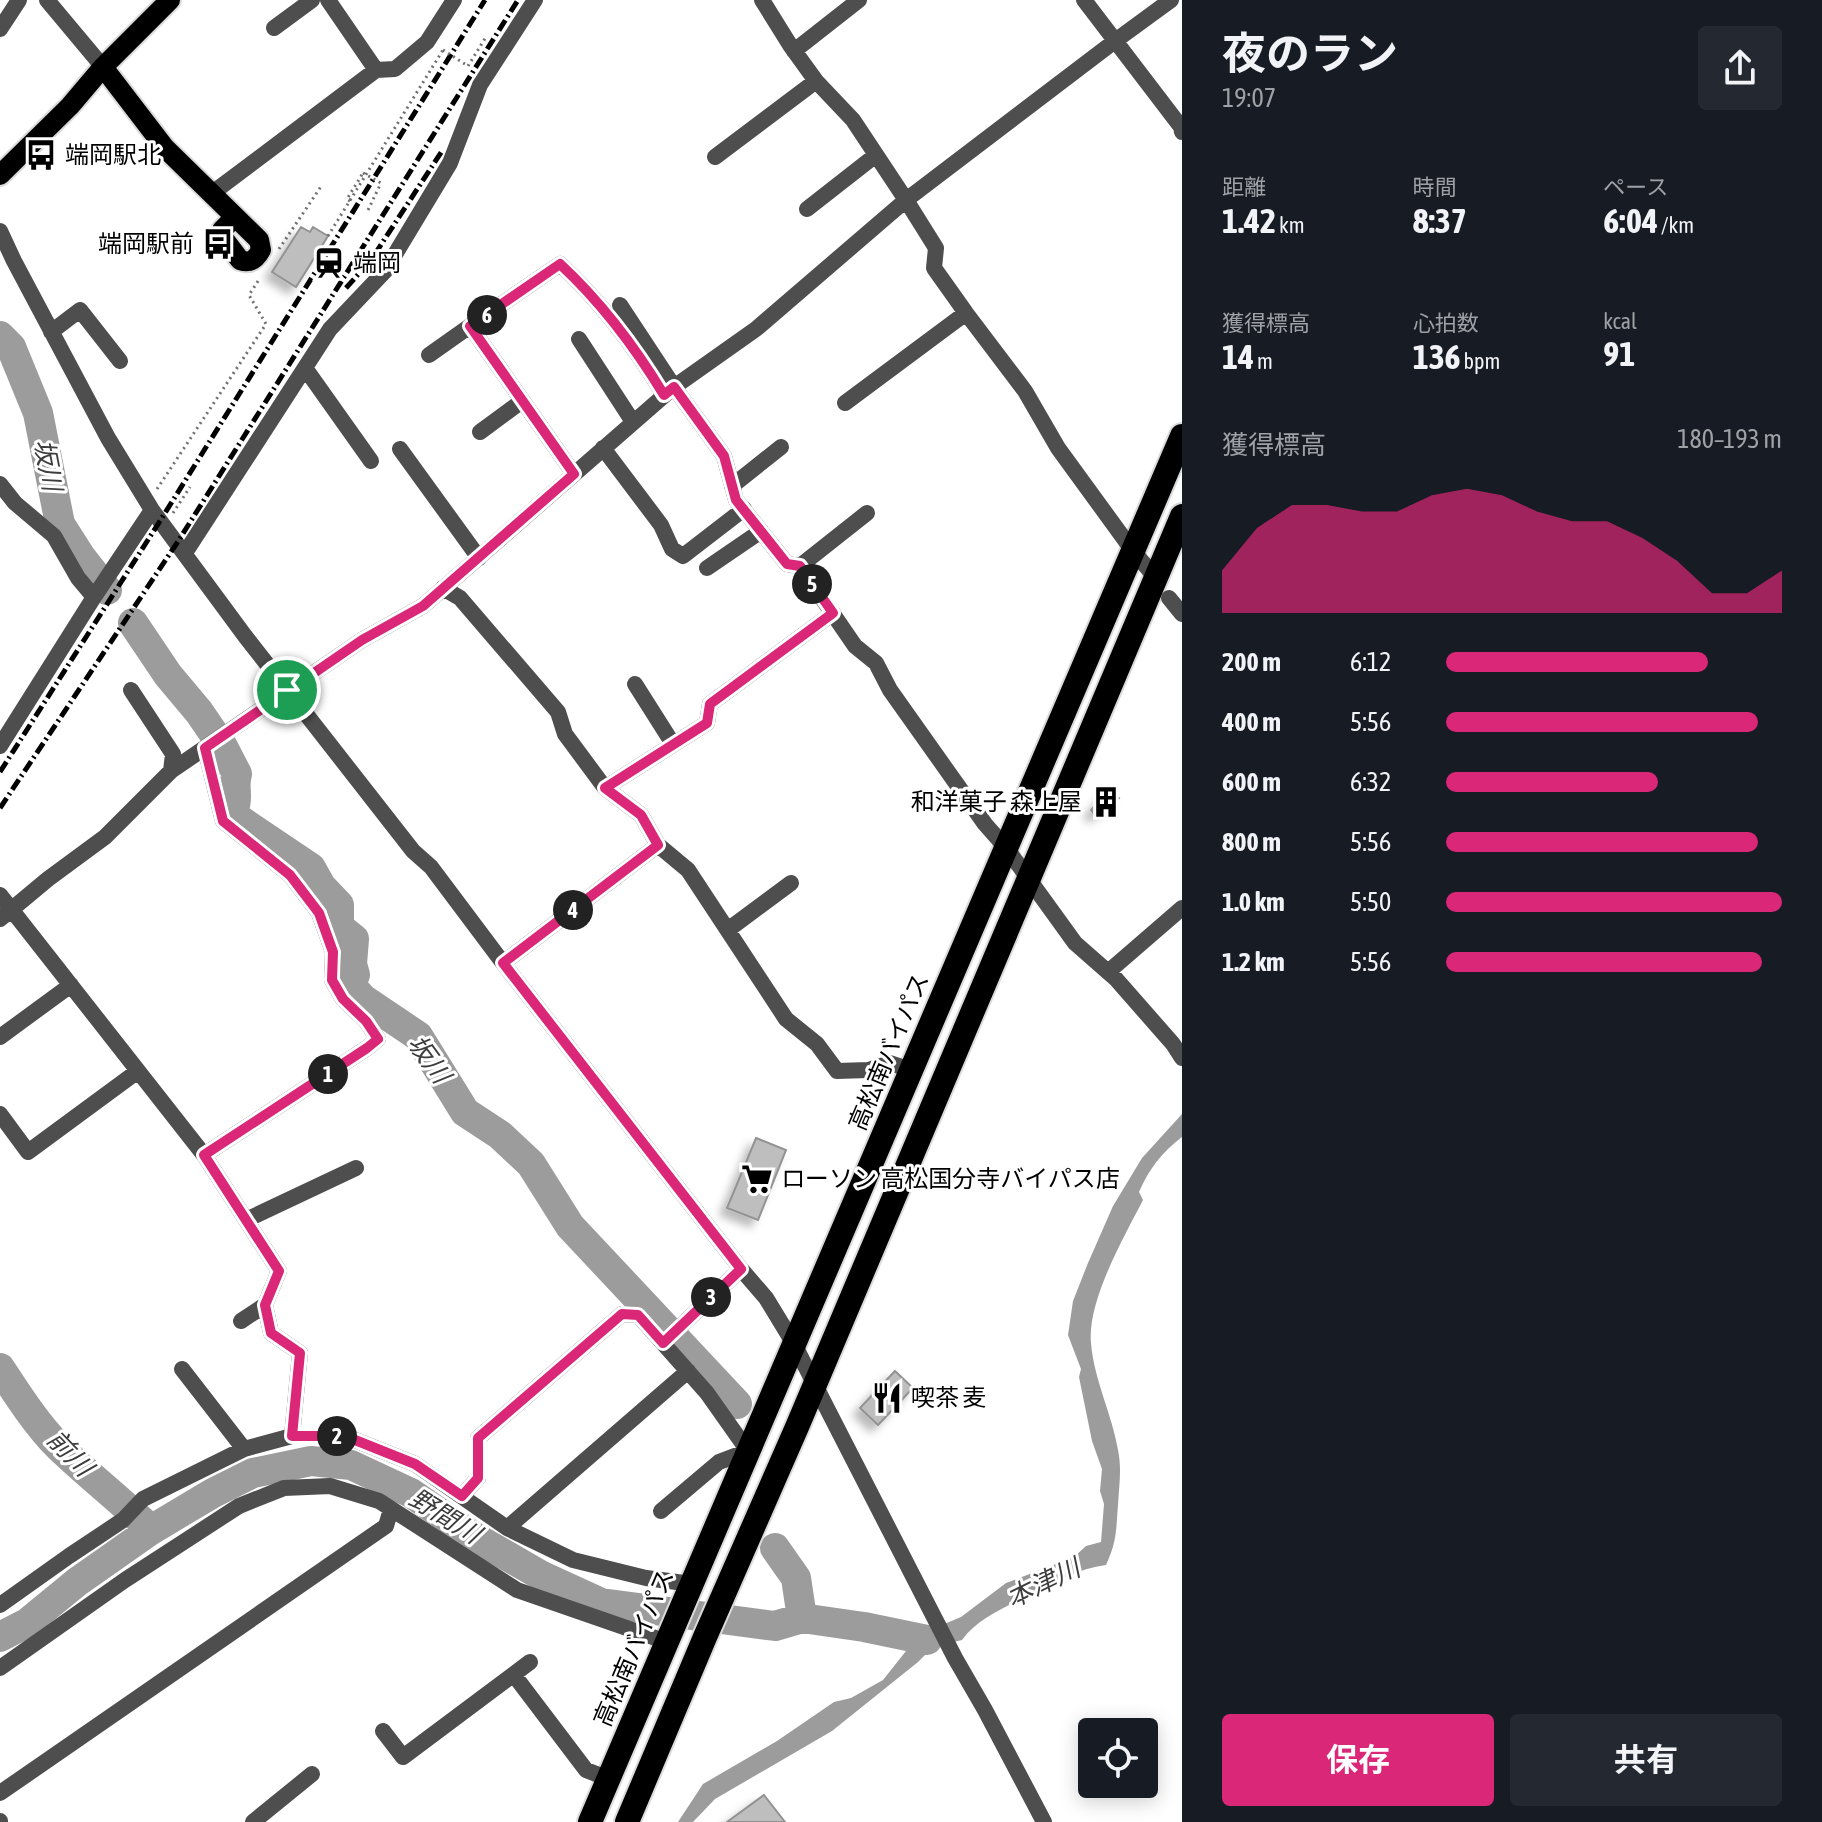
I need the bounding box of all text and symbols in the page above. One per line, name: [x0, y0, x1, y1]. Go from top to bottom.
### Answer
button: share: [1698, 26, 1782, 110]
text: 夜のラン: [1222, 28, 1398, 78]
text: 19:07: [1222, 83, 1276, 113]
bus stop icon: 端岡駅北: [24, 138, 58, 172]
place label: 端岡駅北: [65, 141, 161, 168]
text: 距離: [1222, 174, 1266, 200]
text: 時間: [1413, 174, 1457, 200]
text: ペース: [1603, 174, 1668, 200]
text: 1.42: [1222, 201, 1276, 240]
text: 8:37: [1413, 201, 1467, 240]
text: 6:04: [1603, 201, 1658, 240]
text: km: [1276, 212, 1305, 238]
text: /km: [1658, 212, 1694, 238]
bus stop icon: 端岡駅前: [201, 227, 235, 261]
place label: 端岡駅前: [98, 230, 194, 257]
station icon: 端岡: [312, 246, 346, 280]
place label: 端岡: [353, 249, 401, 276]
pin: 6: [467, 295, 507, 335]
text: 6: [482, 302, 492, 328]
text: kcal: [1603, 308, 1637, 334]
text: 獲得標高: [1222, 310, 1310, 336]
text: 心拍数: [1413, 310, 1479, 336]
text: 91: [1603, 334, 1635, 373]
text: 14: [1222, 337, 1254, 376]
text: 136: [1413, 337, 1461, 376]
text: m: [1254, 348, 1273, 374]
text: bpm: [1461, 348, 1500, 374]
text: 180–193 m: [1677, 424, 1782, 454]
text: 獲得標高: [1222, 430, 1326, 460]
water label: 坂川: [28, 437, 68, 496]
pin: 5: [792, 564, 832, 604]
text: 5: [807, 571, 817, 597]
text: 200 m: [1222, 647, 1281, 677]
text: 6:12: [1350, 647, 1391, 677]
pin: [253, 656, 321, 724]
icon: arrive: [265, 668, 309, 712]
text: 400 m: [1222, 707, 1281, 737]
text: 5:56: [1350, 707, 1391, 737]
text: 600 m: [1222, 767, 1281, 797]
text: 6:32: [1350, 767, 1391, 797]
building icon: 和洋菓子 森上屋: [1089, 785, 1123, 819]
place label: 和洋菓子 森上屋: [911, 788, 1082, 815]
text: 800 m: [1222, 827, 1281, 857]
text: 5:56: [1350, 827, 1391, 857]
text: 1.0 km: [1222, 887, 1285, 917]
text: 5:50: [1350, 887, 1391, 917]
pin: 4: [553, 890, 593, 930]
text: 4: [568, 897, 578, 923]
text: 1.2 km: [1222, 947, 1285, 977]
text: 5:56: [1350, 947, 1391, 977]
street label: 高松南バイパス: [843, 969, 934, 1134]
water label: 坂川: [402, 1029, 458, 1091]
pin: 1: [308, 1054, 348, 1094]
text: 1: [323, 1061, 333, 1087]
supermarket icon: ローソン 高松国分寺バイパス店: [740, 1162, 774, 1196]
place label: ローソン 高松国分寺バイパス店: [781, 1165, 1120, 1192]
pin: 3: [691, 1277, 731, 1317]
text: 3: [706, 1284, 716, 1310]
restaurant icon: 喫茶 麦: [870, 1381, 904, 1415]
place label: 喫茶 麦: [911, 1384, 986, 1411]
pin: 2: [317, 1416, 357, 1456]
text: 2: [332, 1423, 342, 1449]
water label: 前川: [41, 1424, 101, 1484]
water label: 野間川: [404, 1483, 489, 1551]
water label: 本津川: [1001, 1551, 1087, 1614]
street label: 高松南バイパス: [588, 1565, 679, 1730]
button: 保存: [1222, 1714, 1494, 1806]
button: 共有: [1510, 1714, 1782, 1806]
map controls: [1078, 1718, 1158, 1798]
button: locate: [1078, 1718, 1158, 1798]

